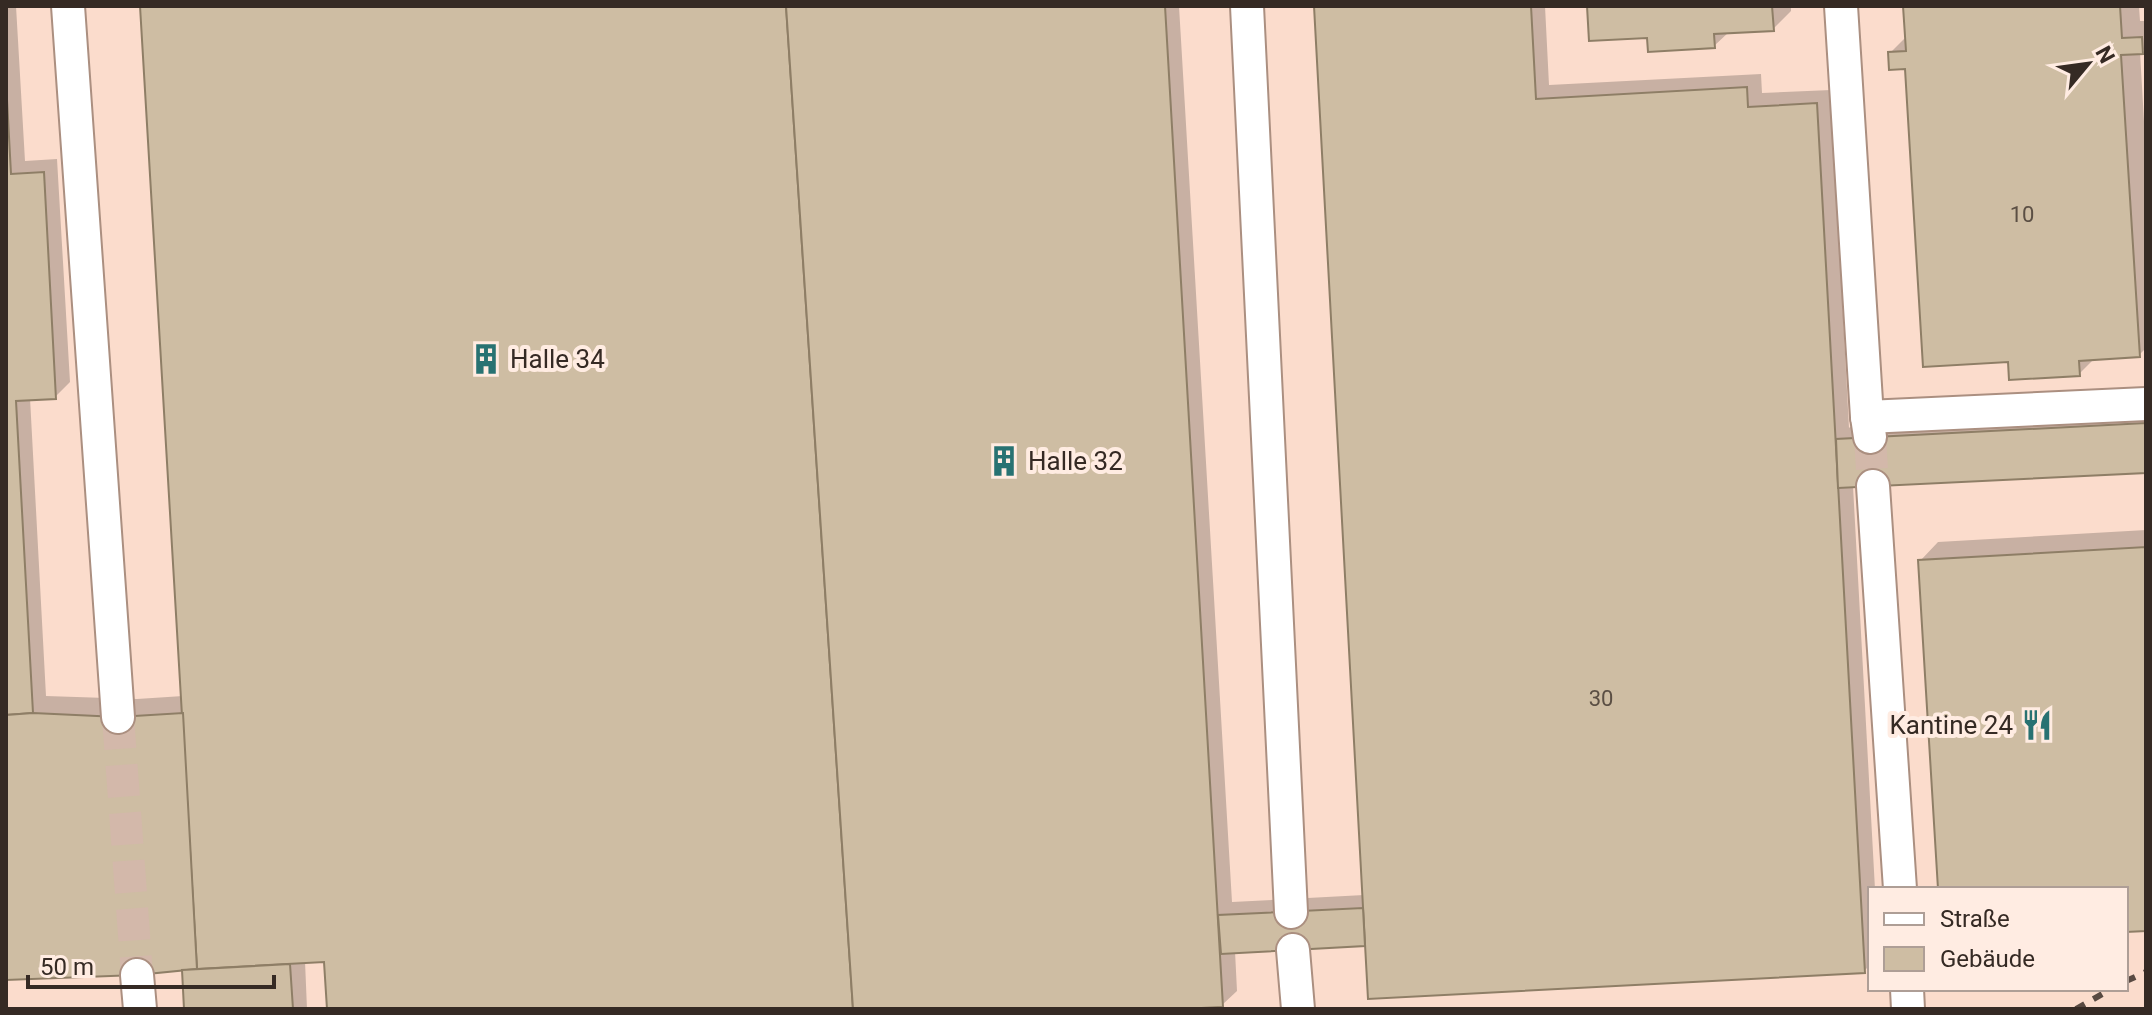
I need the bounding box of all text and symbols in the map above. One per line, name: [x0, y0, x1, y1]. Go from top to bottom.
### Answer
north arrow: [2048, 24, 2128, 104]
text: N: [2090, 42, 2120, 67]
house number: 10: [2010, 202, 2034, 227]
building icon: Halle 34: [469, 342, 503, 376]
place label: Halle 34: [510, 344, 605, 374]
building icon: Halle 32: [987, 444, 1021, 478]
place label: Halle 32: [1028, 446, 1123, 476]
house number: 30: [1589, 686, 1613, 711]
restaurant icon: Kantine 24: [2020, 708, 2054, 742]
place label: Kantine 24: [1890, 710, 2013, 740]
legend: [1868, 887, 2128, 991]
text: Straße: [1940, 905, 2010, 933]
scale bar: [28, 939, 274, 989]
text: Gebäude: [1940, 945, 2035, 973]
text: 50 m: [40, 953, 94, 981]

